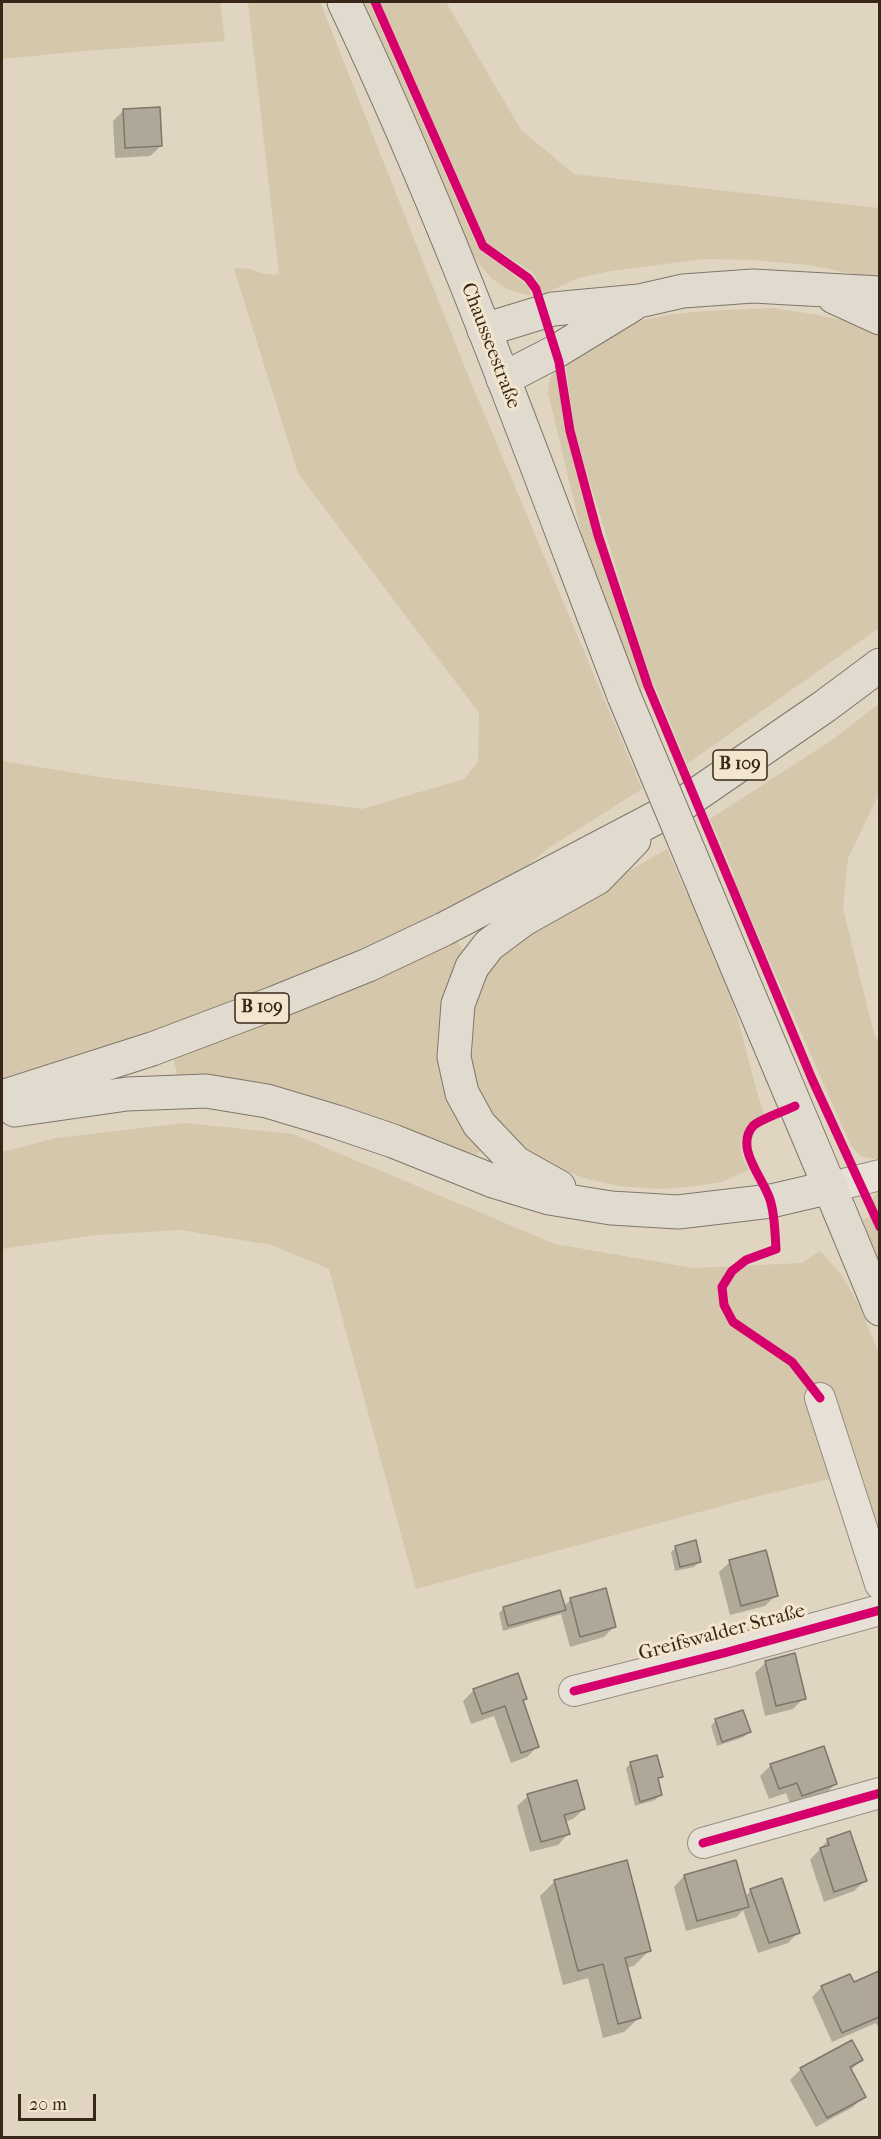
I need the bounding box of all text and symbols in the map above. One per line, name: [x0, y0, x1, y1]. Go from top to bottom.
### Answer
street label: Chausseestraße: [455, 280, 525, 412]
road number: B 109: [713, 750, 767, 780]
road number: B 109: [235, 993, 289, 1023]
street label: Greifswalder Straße: [636, 1599, 808, 1667]
scale bar: [21, 2082, 99, 2120]
text: 20 m: [29, 2094, 67, 2115]

